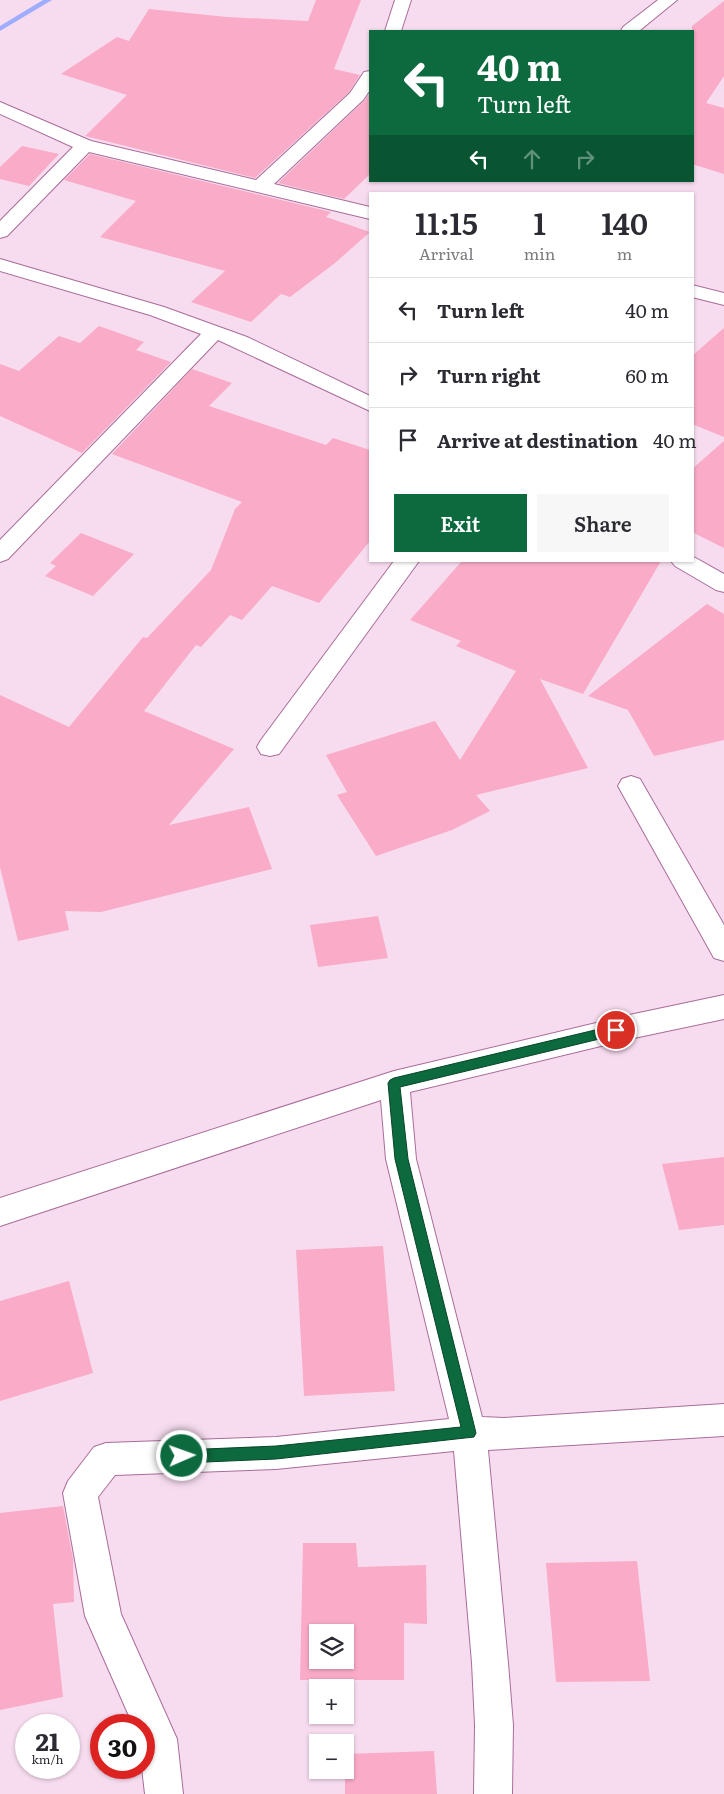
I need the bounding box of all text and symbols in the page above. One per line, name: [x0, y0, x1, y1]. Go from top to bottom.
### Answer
text: 40 m: [477, 40, 562, 92]
icon: left: [394, 50, 459, 115]
text: Turn left: [477, 87, 571, 120]
icon: left: [465, 145, 493, 173]
icon: ahead: [518, 145, 546, 173]
icon: right: [571, 145, 599, 173]
text: 11:15: [415, 200, 478, 244]
text: 1: [533, 200, 546, 244]
text: 140: [601, 200, 648, 244]
text: Arrival: [419, 241, 474, 265]
text: min: [524, 241, 555, 265]
text: m: [617, 241, 632, 265]
icon: left: [394, 296, 422, 324]
text: Turn left: [437, 296, 524, 324]
text: 40 m: [625, 296, 669, 324]
icon: right: [394, 361, 422, 389]
text: Turn right: [437, 361, 541, 389]
text: 60 m: [626, 361, 669, 389]
icon: arrive: [394, 426, 422, 454]
text: Arrive at destination: [437, 426, 638, 454]
text: 40 m: [653, 426, 697, 454]
button: Exit: [394, 494, 527, 552]
button: Share: [537, 494, 669, 552]
pin: [595, 1009, 637, 1051]
icon: arrive: [602, 1016, 630, 1044]
position arrow: [155, 1429, 207, 1481]
map controls: [309, 1624, 354, 1779]
button: layers: [309, 1624, 354, 1669]
button: +: [309, 1679, 354, 1724]
speed limit sign: 30: [90, 1714, 155, 1779]
text: 21: [36, 1722, 59, 1759]
button: −: [309, 1734, 354, 1779]
text: km/h: [32, 1750, 63, 1768]

